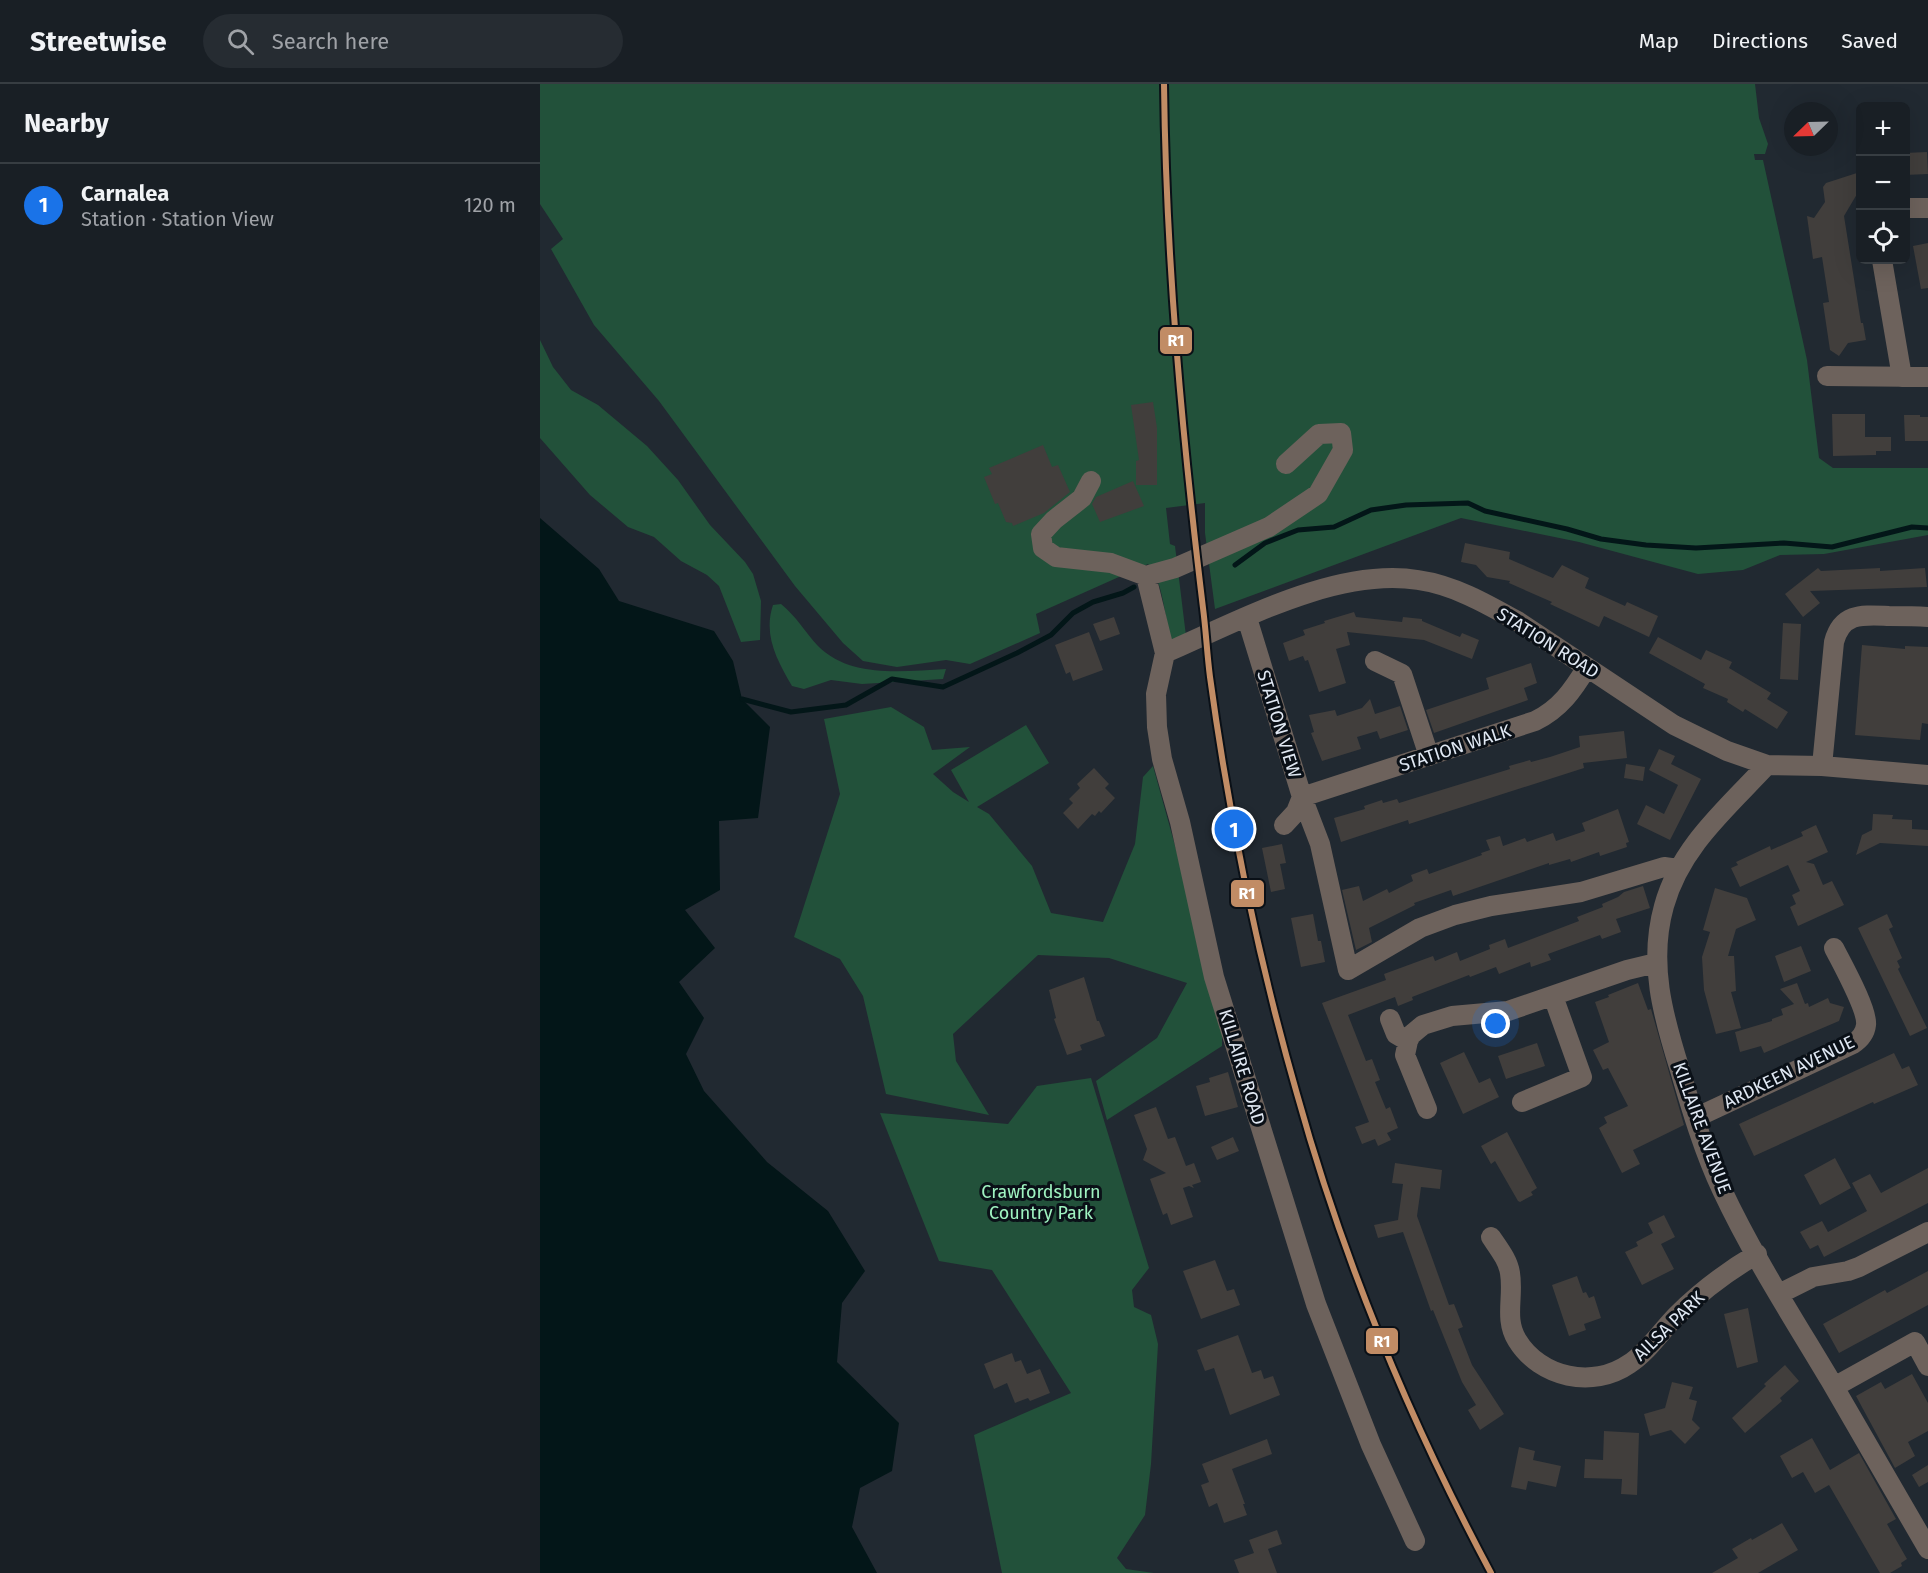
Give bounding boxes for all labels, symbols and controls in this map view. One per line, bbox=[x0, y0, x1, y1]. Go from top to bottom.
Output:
search box bbox=[203, 14, 623, 68]
text: Streetwise bbox=[30, 25, 167, 58]
icon: search bbox=[224, 25, 257, 58]
text: Search here bbox=[272, 28, 389, 55]
text: Map bbox=[1639, 28, 1679, 54]
text: Directions bbox=[1712, 28, 1808, 54]
text: Saved bbox=[1841, 28, 1898, 54]
north arrow bbox=[1784, 102, 1838, 156]
map controls bbox=[1856, 102, 1910, 264]
button: + bbox=[1856, 102, 1910, 156]
text: Nearby bbox=[24, 108, 109, 139]
button: − bbox=[1856, 156, 1910, 210]
text: Carnalea bbox=[81, 180, 169, 207]
text: 1 bbox=[39, 193, 48, 217]
text: 120 m bbox=[464, 193, 516, 217]
text: Station · Station View bbox=[81, 207, 274, 231]
button: locate bbox=[1856, 210, 1910, 264]
line badge: R1 bbox=[1159, 326, 1193, 355]
text: R1 bbox=[1167, 331, 1185, 350]
street label: STATION ROAD bbox=[1493, 603, 1603, 683]
street label: STATION VIEW bbox=[1252, 668, 1306, 781]
street label: STATION WALK bbox=[1396, 719, 1514, 776]
pin: 1 bbox=[1214, 806, 1254, 852]
line badge: R1 bbox=[1230, 879, 1265, 908]
text: R1 bbox=[1238, 884, 1256, 903]
street label: KILLAIRE ROAD bbox=[1214, 1007, 1270, 1127]
your location bbox=[1481, 1009, 1510, 1038]
street label: ARDKEEN AVENUE bbox=[1720, 1031, 1858, 1113]
street label: KILLAIRE AVENUE bbox=[1668, 1059, 1736, 1197]
park label: Crawfordsburn Country Park bbox=[981, 1181, 1101, 1224]
street label: AILSA PARK bbox=[1629, 1286, 1709, 1365]
line badge: R1 bbox=[1365, 1327, 1399, 1355]
text: R1 bbox=[1373, 1332, 1391, 1351]

